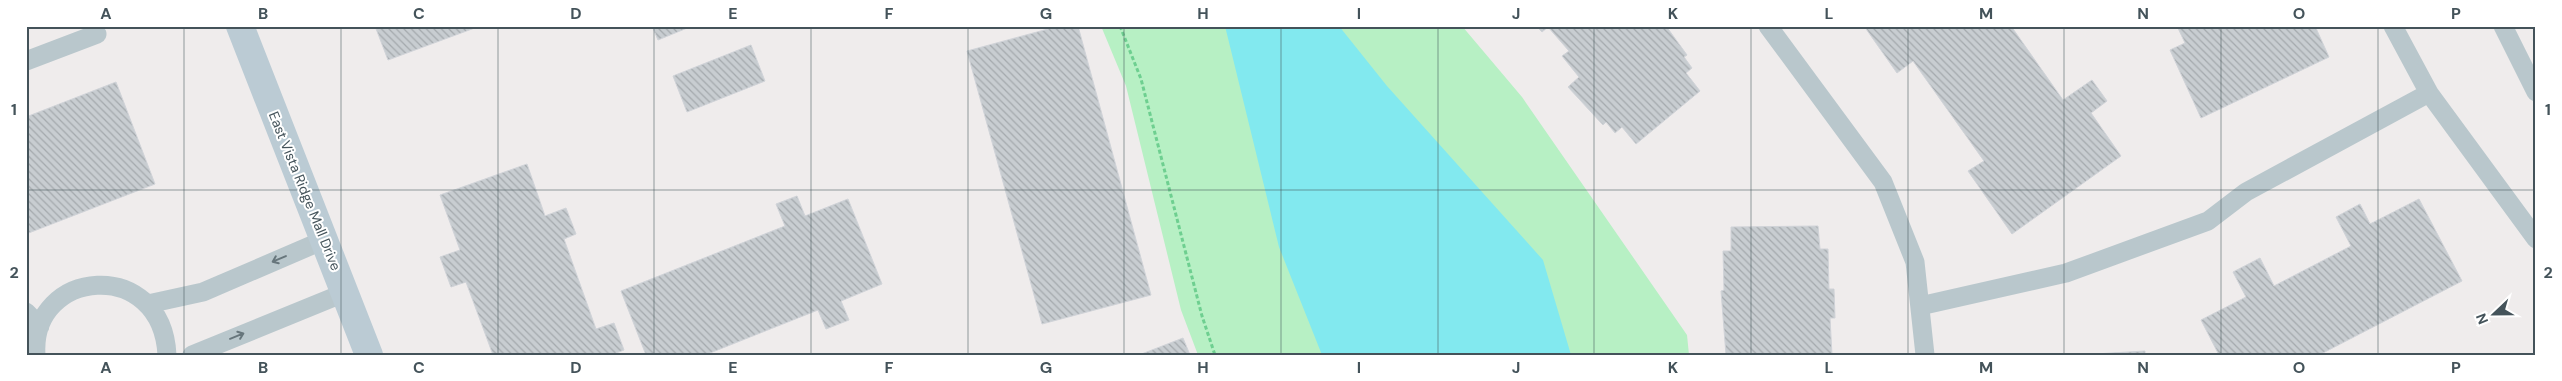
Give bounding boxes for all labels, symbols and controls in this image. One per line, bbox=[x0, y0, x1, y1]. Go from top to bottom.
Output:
text: A bbox=[100, 3, 112, 24]
text: B bbox=[258, 3, 268, 24]
text: C bbox=[413, 3, 425, 24]
text: D bbox=[570, 3, 582, 24]
text: E bbox=[728, 3, 738, 24]
text: F bbox=[885, 3, 894, 24]
text: G bbox=[1040, 3, 1052, 24]
text: H bbox=[1197, 3, 1209, 24]
text: I bbox=[1357, 3, 1361, 24]
text: J bbox=[1512, 3, 1520, 24]
text: K bbox=[1668, 3, 1679, 24]
text: L bbox=[1825, 3, 1834, 24]
text: M bbox=[1979, 3, 1993, 24]
text: N bbox=[2137, 3, 2149, 24]
text: O bbox=[2293, 3, 2305, 24]
text: P bbox=[2451, 3, 2461, 24]
text: 1 bbox=[11, 99, 17, 120]
text: 1 bbox=[2545, 99, 2551, 120]
street label: East Vista Ridge Mall Drive bbox=[265, 109, 345, 273]
one-way arrow bbox=[272, 255, 287, 265]
text: 2 bbox=[9, 262, 19, 283]
text: 2 bbox=[2543, 262, 2553, 283]
north arrow bbox=[2470, 288, 2520, 338]
text: N bbox=[2472, 311, 2492, 327]
one-way arrow bbox=[229, 331, 244, 340]
text: A bbox=[100, 357, 112, 378]
text: B bbox=[258, 357, 268, 378]
text: C bbox=[413, 357, 425, 378]
text: D bbox=[570, 357, 582, 378]
text: E bbox=[728, 357, 738, 378]
text: F bbox=[885, 357, 894, 378]
text: G bbox=[1040, 357, 1052, 378]
text: H bbox=[1197, 357, 1209, 378]
text: I bbox=[1357, 357, 1361, 378]
text: J bbox=[1512, 357, 1520, 378]
text: K bbox=[1668, 357, 1679, 378]
text: L bbox=[1825, 357, 1834, 378]
text: M bbox=[1979, 357, 1993, 378]
text: N bbox=[2137, 357, 2149, 378]
text: O bbox=[2293, 357, 2305, 378]
text: P bbox=[2451, 357, 2461, 378]

